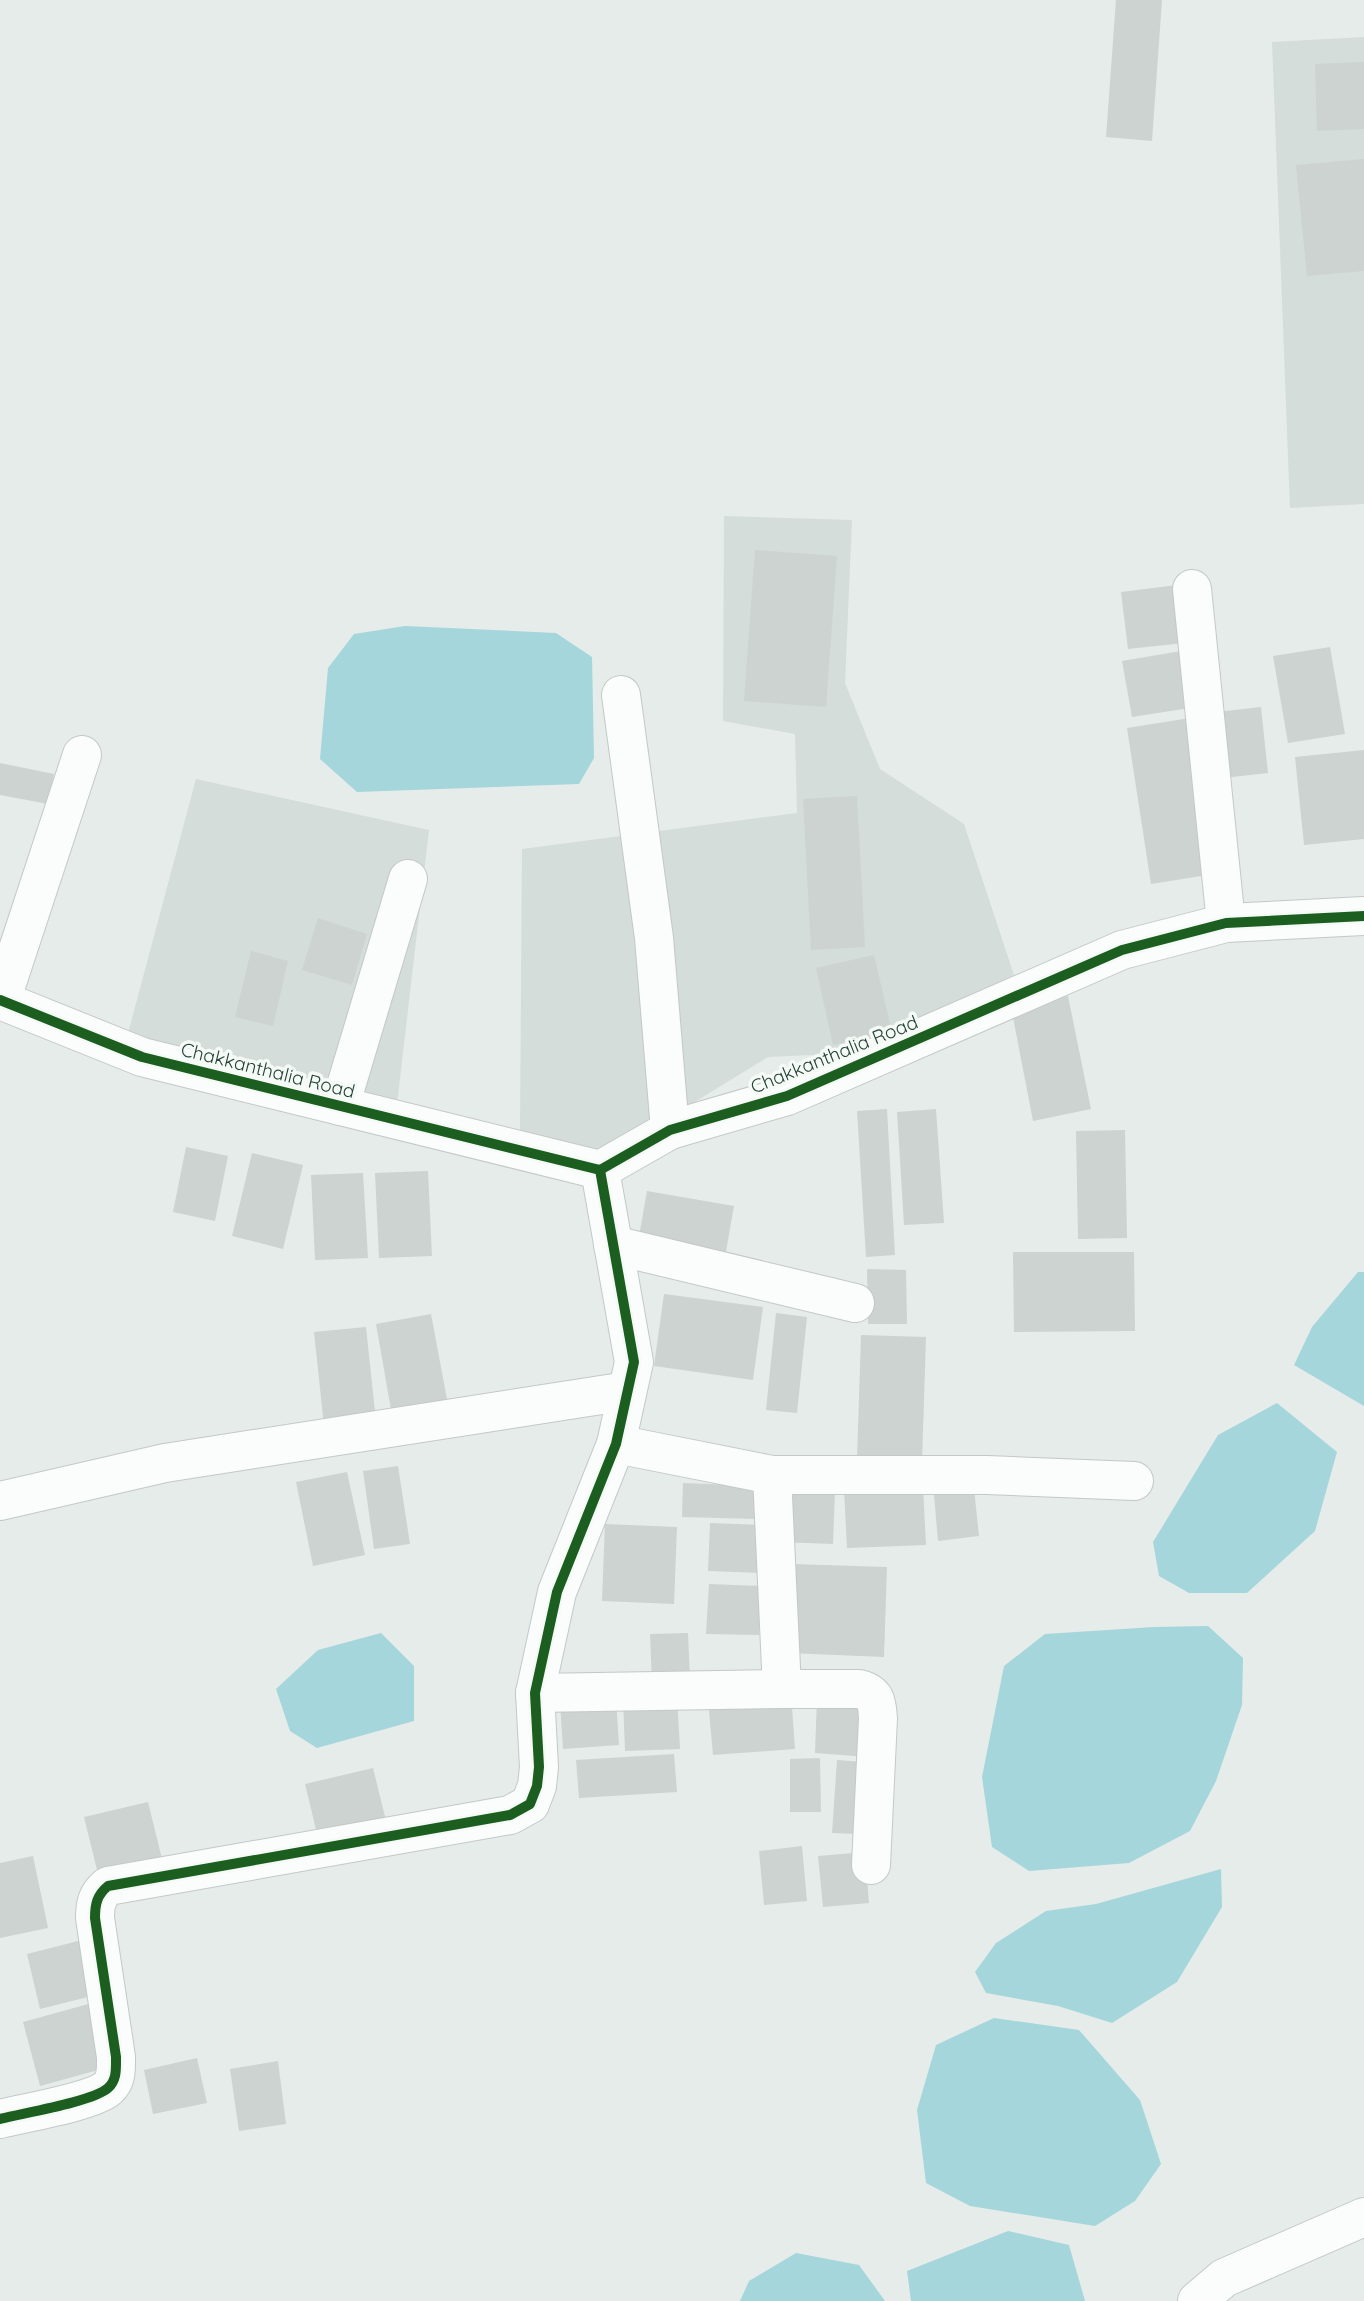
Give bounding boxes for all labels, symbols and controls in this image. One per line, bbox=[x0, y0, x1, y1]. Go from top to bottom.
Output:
street label: Chakkanthalia Road bbox=[747, 1009, 921, 1099]
street label: Chakkanthalia Road bbox=[179, 1037, 357, 1103]

